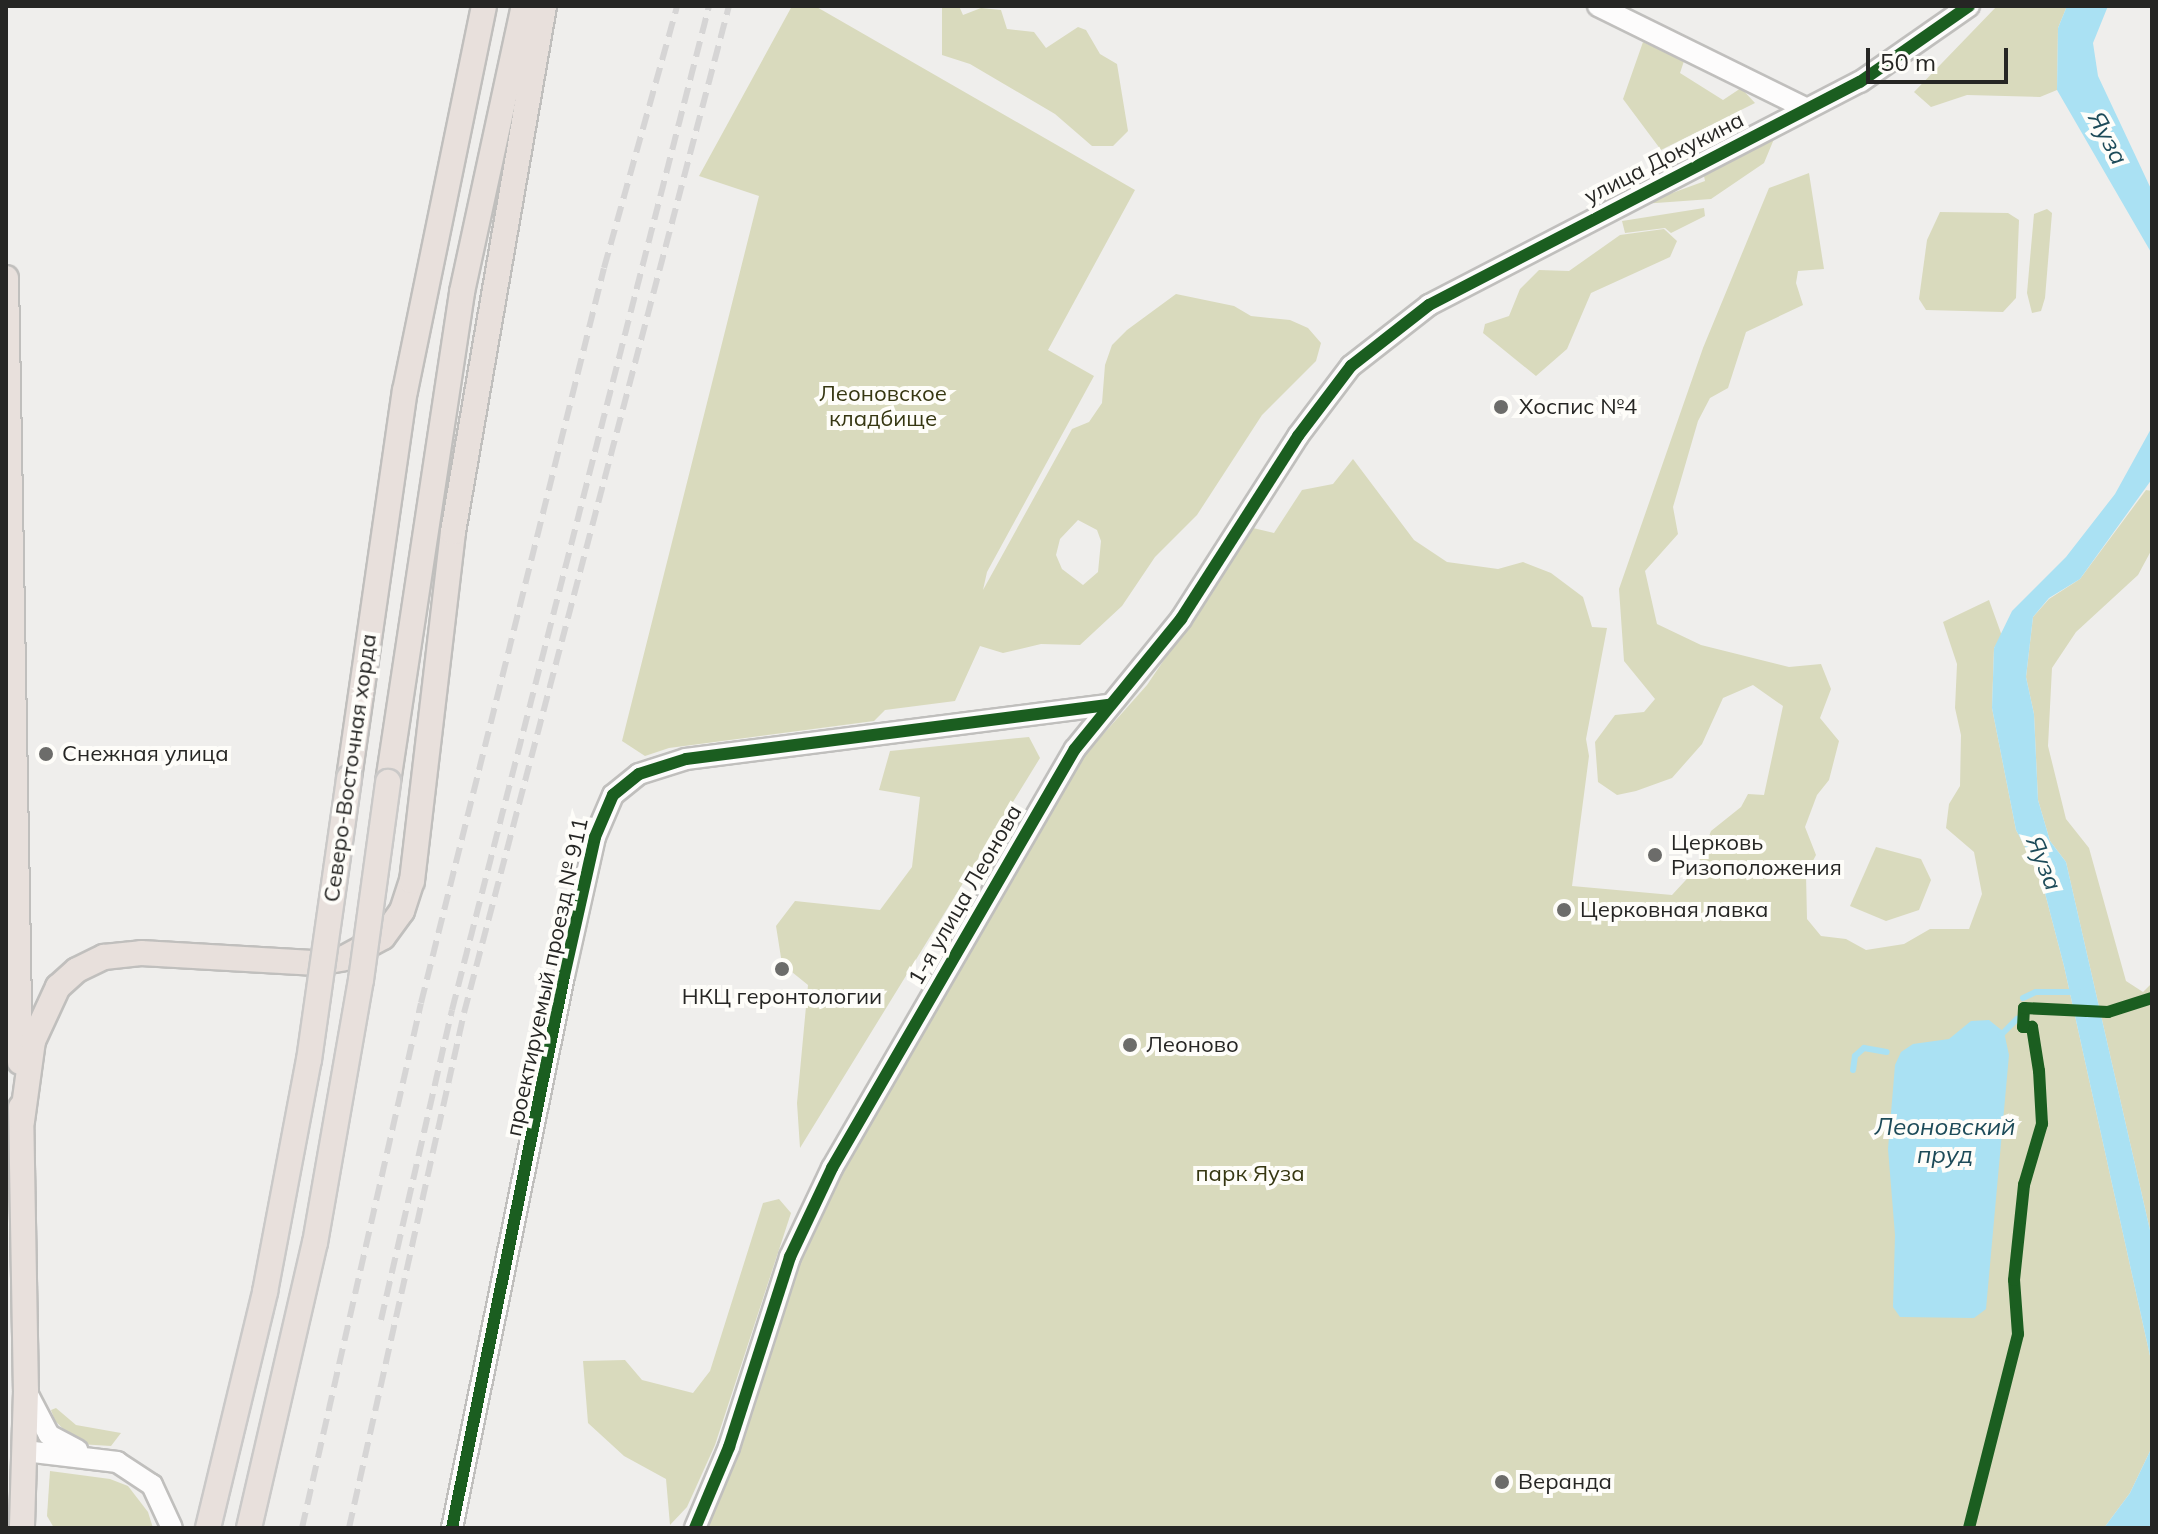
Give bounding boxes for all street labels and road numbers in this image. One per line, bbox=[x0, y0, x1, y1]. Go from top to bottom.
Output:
street label: улица Докукина bbox=[1580, 106, 1748, 210]
street label: Северо-Восточная хорда bbox=[318, 632, 382, 904]
street label: 1-я улица Леонова bbox=[903, 800, 1027, 990]
street label: проектируемый проезд № 911 bbox=[500, 815, 594, 1139]

